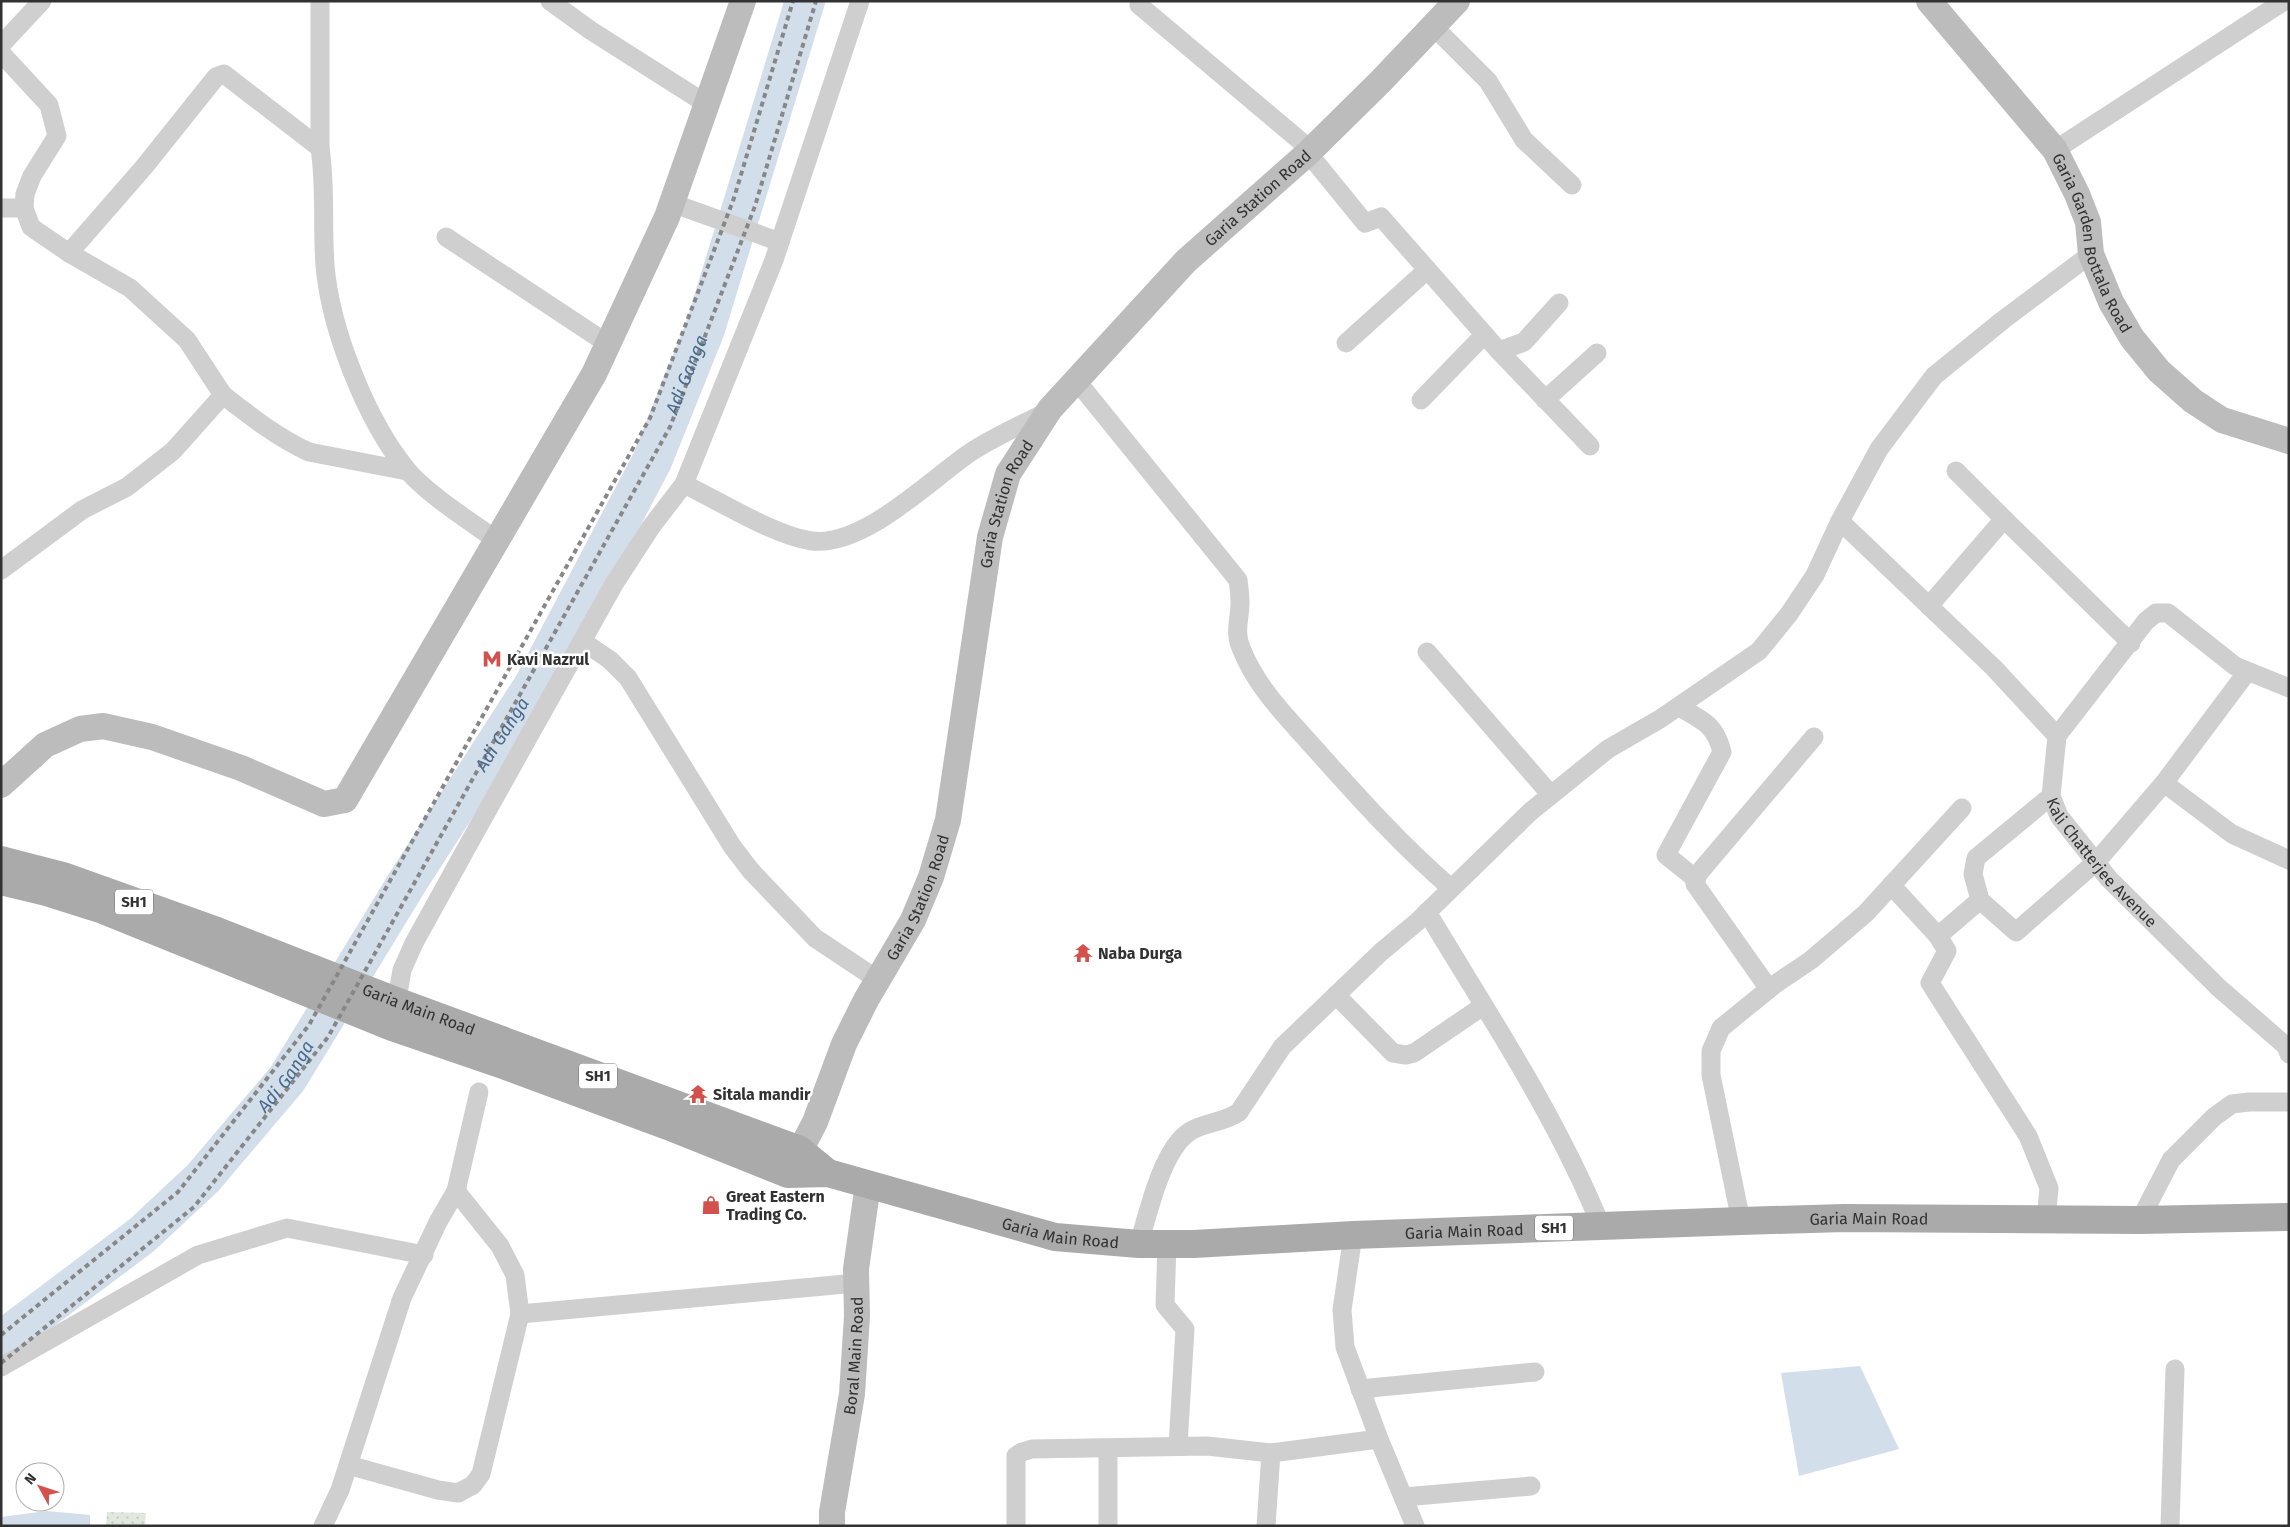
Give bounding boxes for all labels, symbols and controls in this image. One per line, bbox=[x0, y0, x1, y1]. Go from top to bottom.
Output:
street label: Garia Station Road bbox=[1201, 146, 1315, 250]
street label: Garia Garden Bottala Road bbox=[2048, 150, 2136, 336]
water label: Adi Ganga bbox=[661, 332, 712, 418]
street label: Garia Station Road bbox=[976, 436, 1038, 570]
metro station icon: Kavi Nazrul bbox=[481, 648, 503, 670]
place label: Kavi Nazrul bbox=[507, 650, 589, 669]
water label: Adi Ganga bbox=[470, 694, 534, 776]
street label: Kali Chatterjee Avenue bbox=[2043, 795, 2161, 931]
street label: Garia Station Road bbox=[882, 832, 953, 964]
road number: SH1 bbox=[115, 890, 153, 914]
temple icon: Naba Durga bbox=[1072, 942, 1094, 964]
place label: Naba Durga bbox=[1098, 944, 1183, 963]
street label: Garia Main Road bbox=[360, 980, 478, 1039]
water label: Adi Ganga bbox=[252, 1037, 319, 1118]
road number: SH1 bbox=[579, 1064, 617, 1088]
temple icon: Sitala mandir bbox=[687, 1083, 709, 1105]
place label: Sitala mandir bbox=[713, 1085, 811, 1104]
place label: Great Eastern Trading Co. bbox=[726, 1187, 825, 1224]
shop icon: Great Eastern Trading Co. bbox=[700, 1194, 722, 1216]
street label: Garia Main Road bbox=[1809, 1209, 1928, 1229]
street label: Garia Main Road bbox=[1000, 1214, 1120, 1252]
road number: SH1 bbox=[1535, 1216, 1573, 1240]
street label: Garia Main Road bbox=[1404, 1220, 1524, 1243]
street label: Boral Main Road bbox=[840, 1296, 867, 1416]
north arrow bbox=[15, 1462, 65, 1512]
text: N bbox=[21, 1470, 40, 1488]

